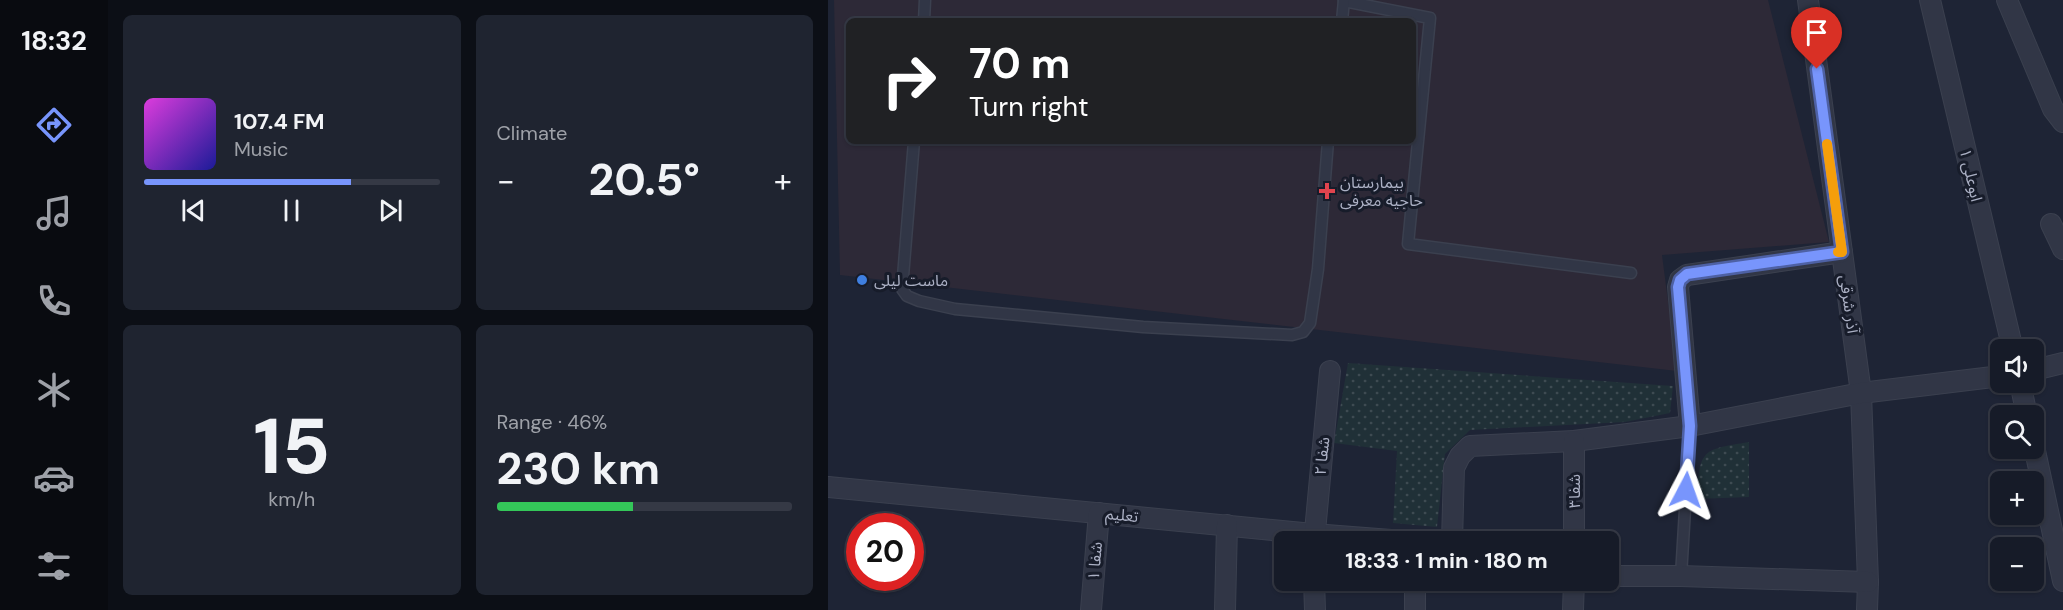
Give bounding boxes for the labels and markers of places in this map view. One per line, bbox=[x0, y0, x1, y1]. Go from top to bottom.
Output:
pin bbox=[1791, 7, 1842, 69]
place label: بیمارستان حاجیه معرفی bbox=[1340, 172, 1423, 211]
marker: بیمارستان حاجیه معرفی bbox=[1318, 182, 1336, 200]
place label: ماست لیلی bbox=[874, 270, 948, 291]
marker: ماست لیلی bbox=[855, 273, 869, 287]

